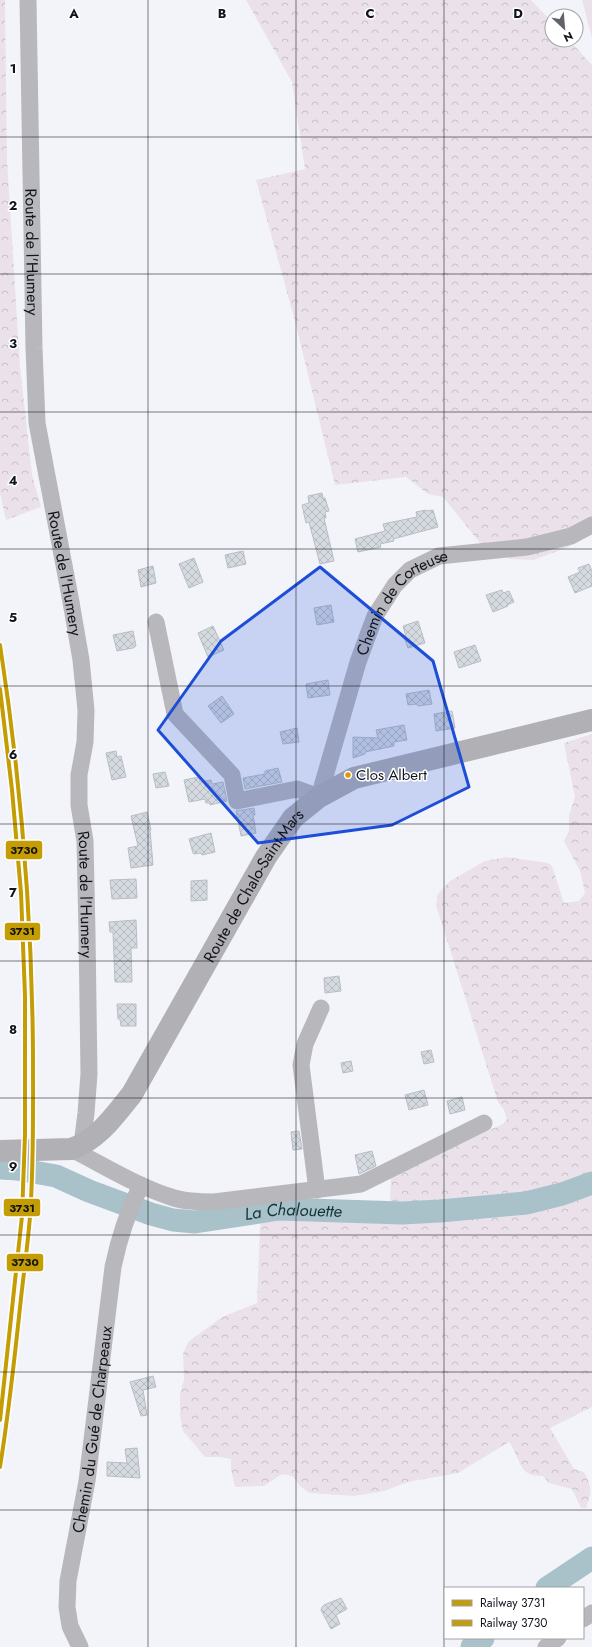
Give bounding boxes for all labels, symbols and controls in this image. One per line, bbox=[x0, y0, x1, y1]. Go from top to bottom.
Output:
text: A bbox=[68, 4, 79, 23]
text: B bbox=[218, 4, 227, 23]
text: C bbox=[365, 4, 375, 23]
text: D bbox=[513, 4, 523, 23]
north arrow bbox=[544, 8, 584, 48]
text: N bbox=[561, 28, 576, 46]
text: 1 bbox=[10, 59, 16, 78]
street label: Route de l'Humery bbox=[20, 188, 45, 317]
text: 2 bbox=[9, 196, 17, 215]
text: 3 bbox=[9, 334, 17, 353]
text: 4 bbox=[8, 471, 18, 490]
street label: Route de l'Humery bbox=[42, 509, 88, 639]
street label: Chemin de Corteuse bbox=[350, 544, 449, 659]
text: 5 bbox=[9, 608, 17, 627]
text: 6 bbox=[9, 745, 18, 764]
place label: Clos Albert bbox=[356, 764, 427, 786]
marker: Clos Albert bbox=[343, 770, 353, 780]
street label: Route de Chalo-Saint-Mars bbox=[197, 802, 308, 966]
street label: Route de l'Humery bbox=[72, 829, 99, 959]
line badge: 3730 bbox=[5, 840, 43, 860]
text: 3730 bbox=[10, 842, 38, 858]
text: 7 bbox=[9, 883, 17, 902]
line badge: 3731 bbox=[4, 922, 41, 941]
text: 3731 bbox=[9, 923, 35, 939]
text: 8 bbox=[9, 1020, 17, 1039]
text: 9 bbox=[9, 1157, 18, 1176]
water label: La Chalouette bbox=[243, 1197, 343, 1226]
line badge: 3731 bbox=[3, 1198, 41, 1217]
text: 3731 bbox=[9, 1200, 35, 1216]
line badge: 3730 bbox=[6, 1253, 44, 1272]
text: 3730 bbox=[11, 1254, 39, 1270]
street label: Chemin du Gué de Charpeaux bbox=[66, 1324, 117, 1535]
legend bbox=[444, 1587, 584, 1639]
text: Railway 3731 bbox=[480, 1594, 546, 1612]
text: Railway 3730 bbox=[480, 1614, 548, 1632]

